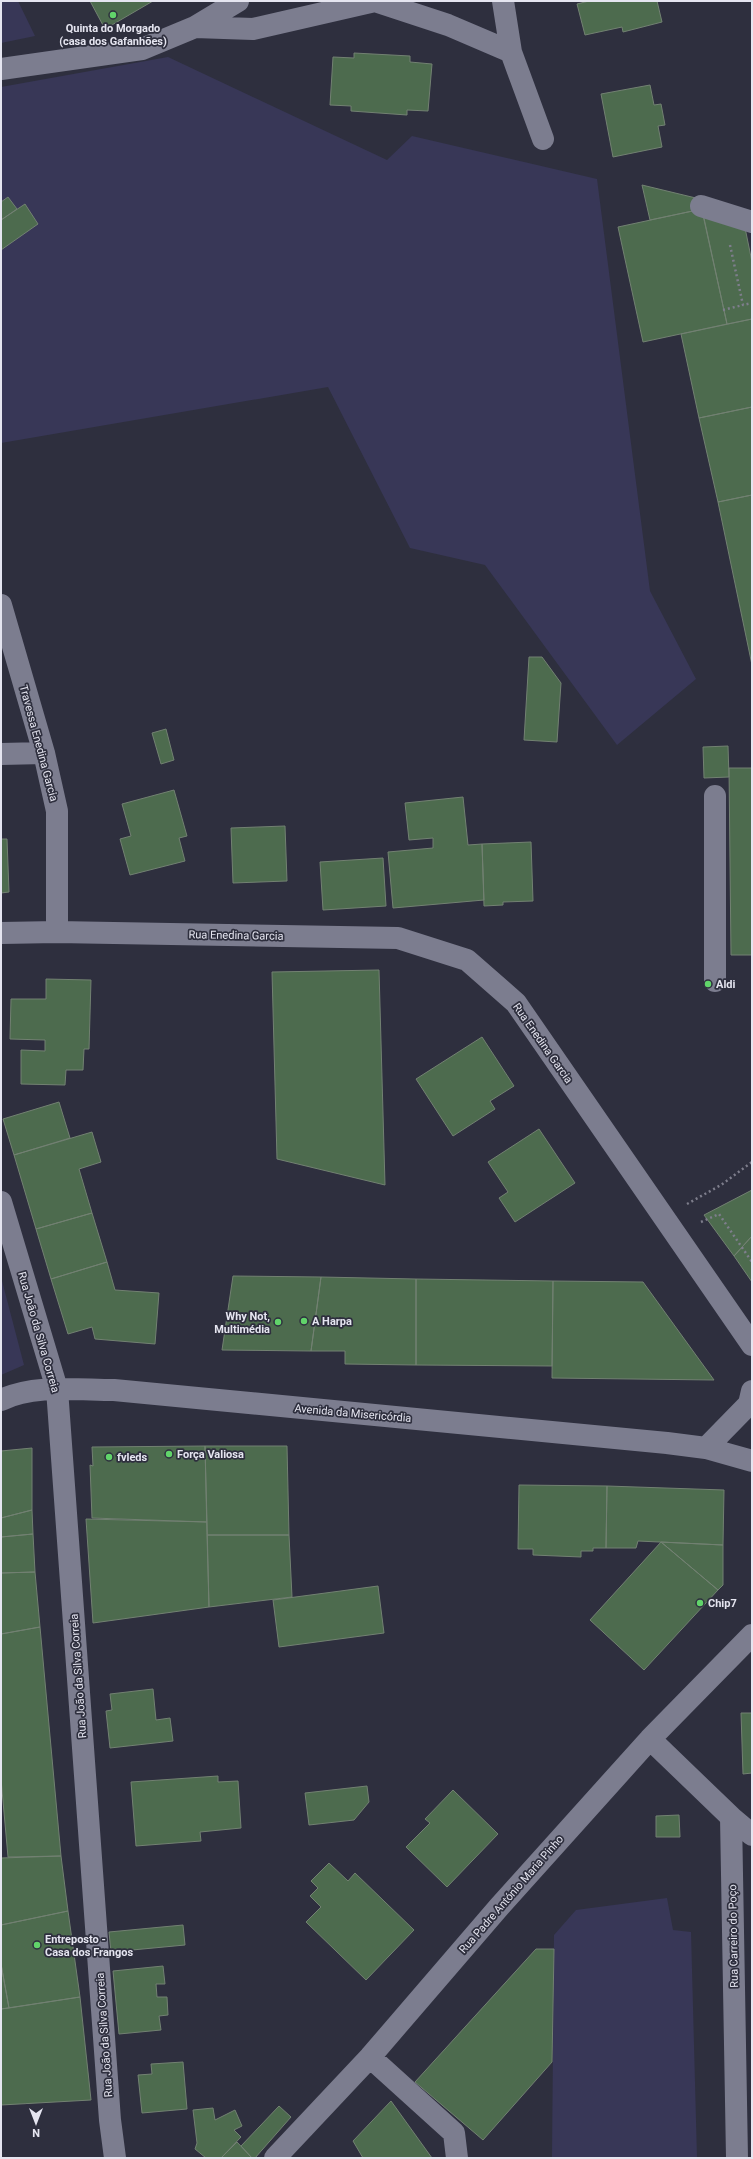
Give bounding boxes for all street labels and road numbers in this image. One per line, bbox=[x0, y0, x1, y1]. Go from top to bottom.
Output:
street label: Travessa Enedina Garcia bbox=[17, 683, 60, 803]
street label: Rua Enedina Garcia bbox=[188, 928, 284, 943]
street label: Rua Enedina Garcia bbox=[510, 1001, 575, 1086]
street label: Rua João da Silva Correia bbox=[15, 1270, 62, 1394]
street label: Avenida da Misericórdia bbox=[294, 1402, 412, 1425]
street label: Rua João da Silva Correia bbox=[68, 1613, 89, 1739]
street label: Rua Padre António Maria Pinho bbox=[457, 1833, 566, 1956]
street label: Rua Carreiro do Poço bbox=[726, 1884, 741, 1988]
street label: Rua João da Silva Correia bbox=[94, 1972, 115, 2098]

